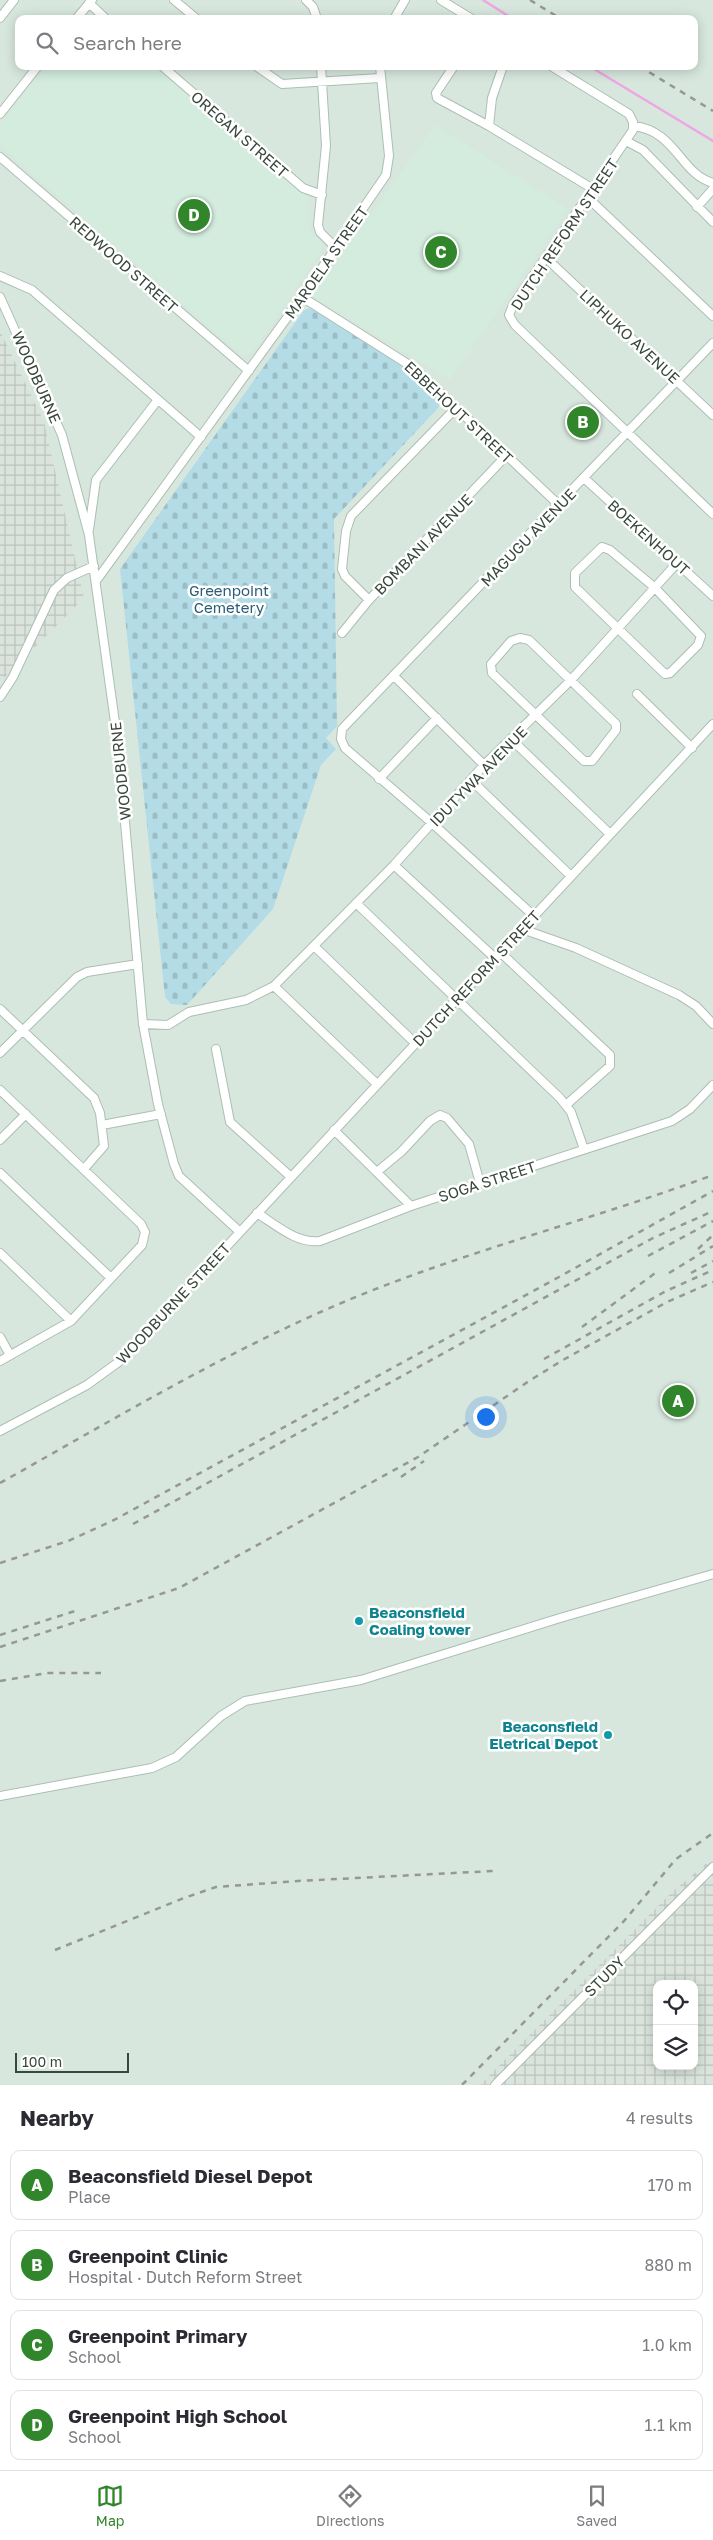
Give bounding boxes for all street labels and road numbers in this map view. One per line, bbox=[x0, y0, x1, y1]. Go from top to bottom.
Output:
street label: OREGAN STREET bbox=[188, 87, 292, 181]
street label: DUTCH REFORM STREET bbox=[507, 155, 621, 313]
street label: MAROELA STREET bbox=[281, 202, 371, 322]
street label: REDWOOD STREET bbox=[66, 212, 182, 316]
street label: LIPHUKO AVENUE bbox=[576, 285, 684, 387]
street label: WOODBURNE bbox=[9, 328, 65, 426]
street label: EBBEHOUT STREET bbox=[401, 357, 517, 467]
street label: MAGUGU AVENUE bbox=[477, 484, 579, 590]
street label: BOMBANI AVENUE bbox=[370, 490, 476, 598]
street label: BOEKENHOUT bbox=[604, 496, 694, 578]
street label: WOODBURNE bbox=[106, 721, 134, 821]
street label: IDUTYWA AVENUE bbox=[425, 722, 531, 830]
street label: DUTCH REFORM STREET bbox=[408, 907, 544, 1049]
street label: SOGA STREET bbox=[436, 1157, 538, 1205]
street label: WOODBURNE STREET bbox=[112, 1239, 234, 1367]
street label: STUDY bbox=[580, 1952, 628, 2000]

